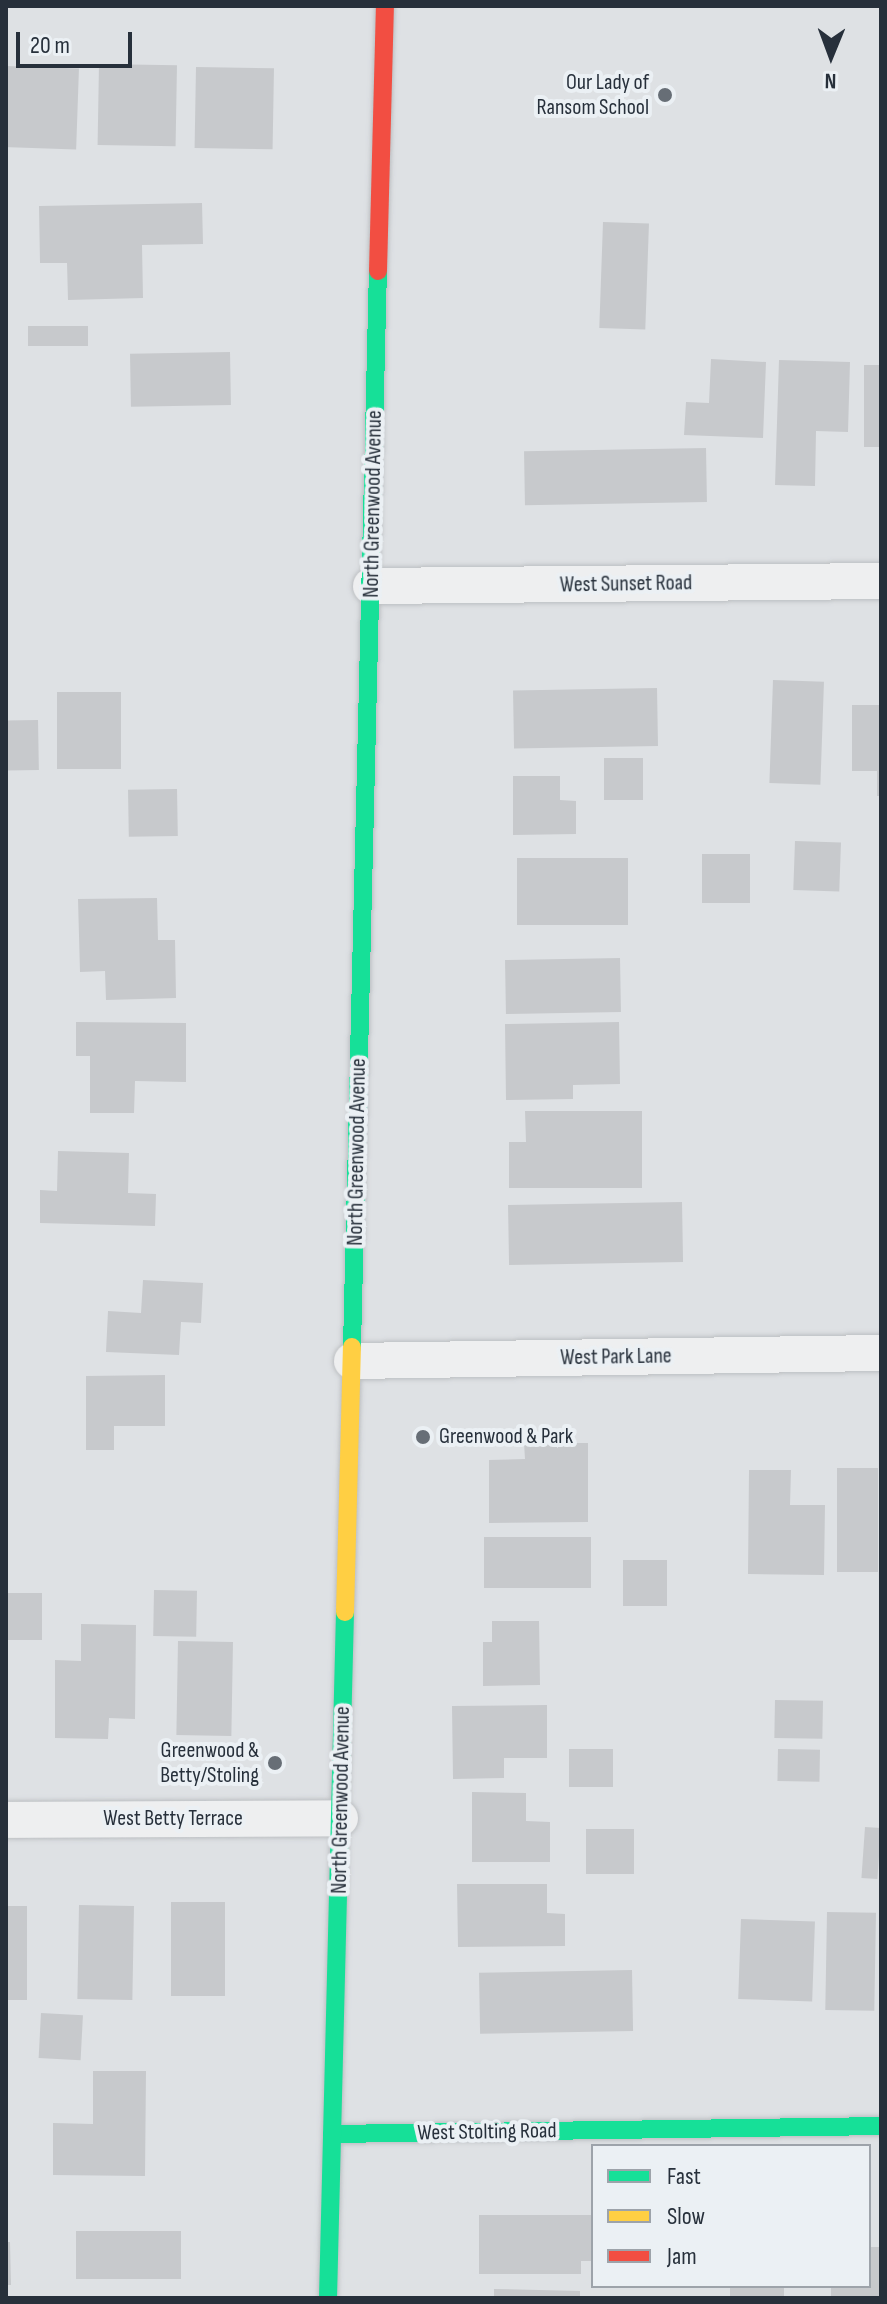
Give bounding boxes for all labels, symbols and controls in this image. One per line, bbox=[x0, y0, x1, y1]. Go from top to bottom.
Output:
scale bar bbox=[20, 16, 136, 66]
north arrow bbox=[791, 16, 871, 96]
text: 20 m bbox=[30, 31, 70, 60]
text: N bbox=[824, 67, 837, 94]
place label: Our Lady of Ransom School bbox=[537, 69, 649, 120]
marker: Our Lady of Ransom School bbox=[656, 86, 674, 104]
street label: North Greenwood Avenue bbox=[358, 410, 388, 598]
street label: West Sunset Road bbox=[560, 570, 692, 598]
street label: North Greenwood Avenue bbox=[342, 1058, 372, 1246]
street label: West Park Lane bbox=[560, 1343, 672, 1371]
place label: Greenwood & Park bbox=[439, 1424, 573, 1450]
marker: Greenwood & Park bbox=[414, 1428, 432, 1446]
street label: North Greenwood Avenue bbox=[326, 1706, 356, 1894]
place label: Greenwood & Betty/Stoling bbox=[160, 1737, 259, 1788]
marker: Greenwood & Betty/Stoling bbox=[266, 1754, 284, 1772]
street label: West Betty Terrace bbox=[103, 1806, 243, 1832]
street label: West Stolting Road bbox=[417, 2118, 557, 2146]
legend bbox=[591, 2144, 871, 2288]
text: Fast bbox=[667, 2162, 701, 2191]
text: Slow bbox=[667, 2202, 705, 2231]
text: Jam bbox=[667, 2242, 697, 2271]

